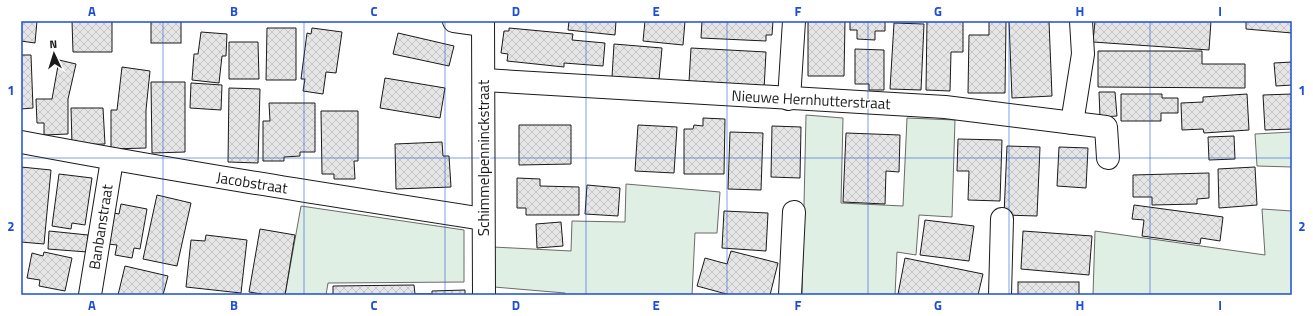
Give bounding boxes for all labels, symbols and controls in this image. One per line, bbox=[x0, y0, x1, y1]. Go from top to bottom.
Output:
text: A bbox=[88, 1, 96, 21]
text: B bbox=[230, 1, 238, 21]
text: C bbox=[370, 1, 378, 21]
text: D bbox=[512, 1, 520, 21]
text: E bbox=[652, 1, 660, 21]
text: F bbox=[795, 1, 802, 21]
text: G bbox=[934, 1, 942, 21]
text: H bbox=[1076, 1, 1084, 21]
text: I bbox=[1218, 1, 1222, 21]
north arrow bbox=[34, 34, 74, 74]
text: N bbox=[49, 36, 58, 52]
street label: Schimmelpenninckstraat bbox=[472, 79, 495, 236]
text: 1 bbox=[7, 80, 15, 100]
text: 1 bbox=[1298, 80, 1306, 100]
street label: Nieuwe Hernhutterstraat bbox=[731, 84, 892, 115]
street label: Jacobstraat bbox=[215, 166, 290, 200]
street label: Banbanstraat bbox=[82, 182, 119, 271]
text: 2 bbox=[7, 216, 15, 236]
text: 2 bbox=[1298, 216, 1306, 236]
text: A bbox=[88, 295, 96, 315]
text: B bbox=[230, 295, 238, 315]
text: C bbox=[370, 295, 378, 315]
text: D bbox=[512, 295, 520, 315]
text: E bbox=[652, 295, 660, 315]
text: F bbox=[795, 295, 802, 315]
text: G bbox=[934, 295, 942, 315]
text: H bbox=[1076, 295, 1084, 315]
text: I bbox=[1218, 295, 1222, 315]

